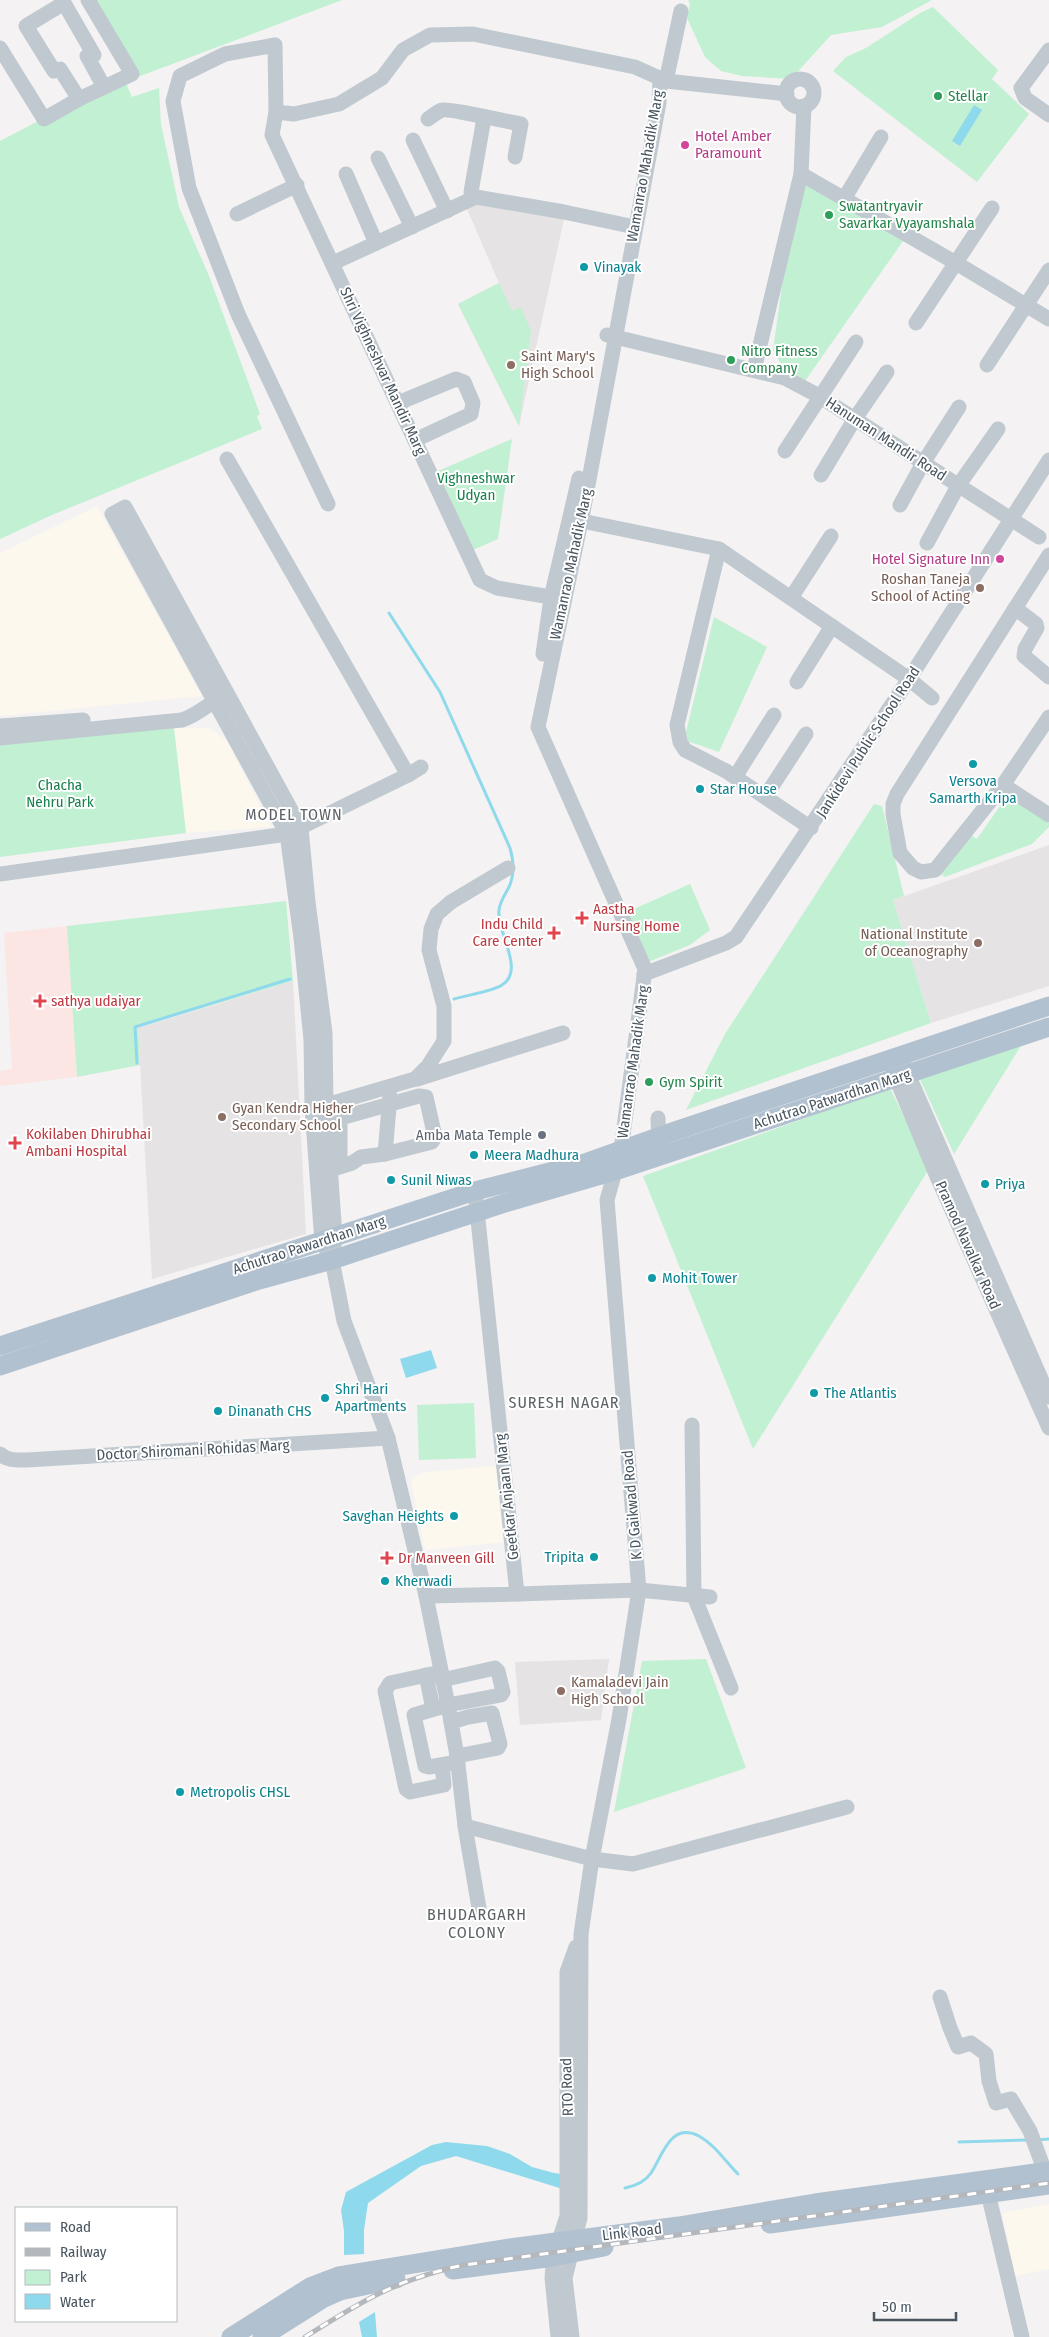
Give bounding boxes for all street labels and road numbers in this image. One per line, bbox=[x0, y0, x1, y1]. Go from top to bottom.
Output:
street label: Wamanrao Mahadik Marg bbox=[623, 89, 667, 243]
street label: Shri Vighneshvar Mandir Marg bbox=[336, 284, 430, 458]
street label: Hanuman Mandir Road bbox=[822, 393, 950, 485]
street label: Wamanrao Mahadik Marg bbox=[546, 487, 596, 641]
street label: Jankidevi Public School Road bbox=[812, 663, 924, 821]
street label: Wamanrao Mahadik Marg bbox=[613, 984, 653, 1140]
street label: Achutrao Patwardhan Marg bbox=[751, 1065, 913, 1133]
street label: Pramod Navalkar Road bbox=[932, 1178, 1004, 1312]
street label: Achutrao Pawardhan Marg bbox=[230, 1212, 388, 1278]
street label: Geetkar Anjaan Marg bbox=[491, 1433, 523, 1561]
street label: Doctor Shiromani Rohidas Marg bbox=[96, 1436, 290, 1464]
street label: K D Gaikwad Road bbox=[618, 1449, 646, 1561]
street label: RTO Road bbox=[557, 2058, 577, 2116]
street label: Link Road bbox=[601, 2219, 663, 2245]

